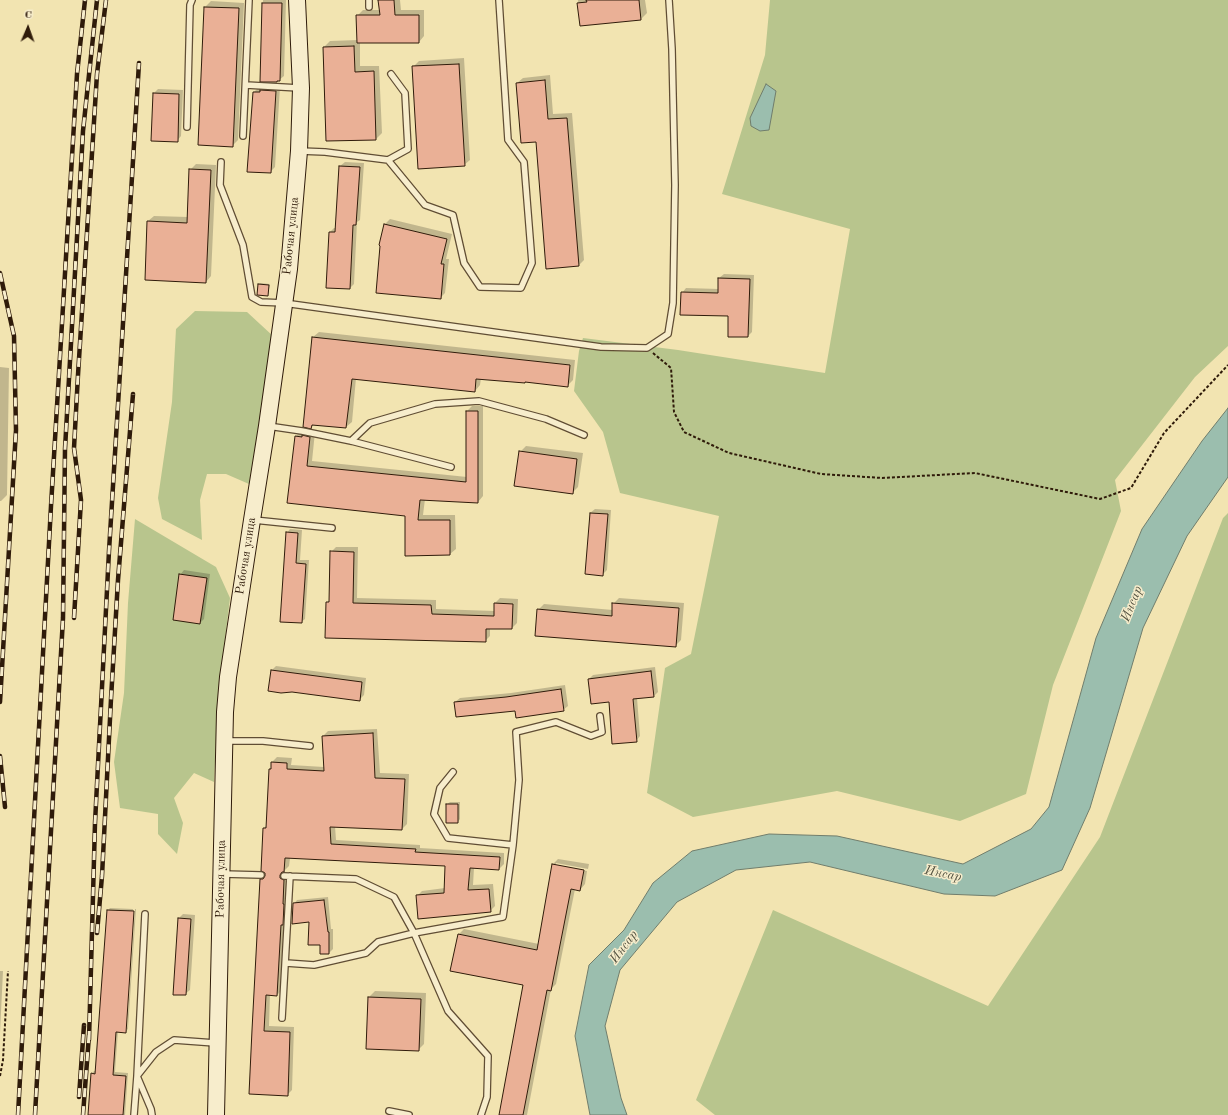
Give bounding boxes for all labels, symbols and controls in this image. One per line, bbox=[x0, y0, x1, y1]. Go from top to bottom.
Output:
north arrow bbox=[8, 8, 48, 48]
text: С bbox=[25, 10, 32, 21]
street label: Рабочая улица bbox=[280, 196, 302, 276]
street label: Рабочая улица bbox=[233, 516, 259, 596]
water label: Инсар bbox=[1118, 584, 1146, 624]
street label: Рабочая улица bbox=[213, 840, 229, 918]
water label: Инсар bbox=[923, 863, 963, 885]
water label: Инсар bbox=[607, 927, 641, 967]

